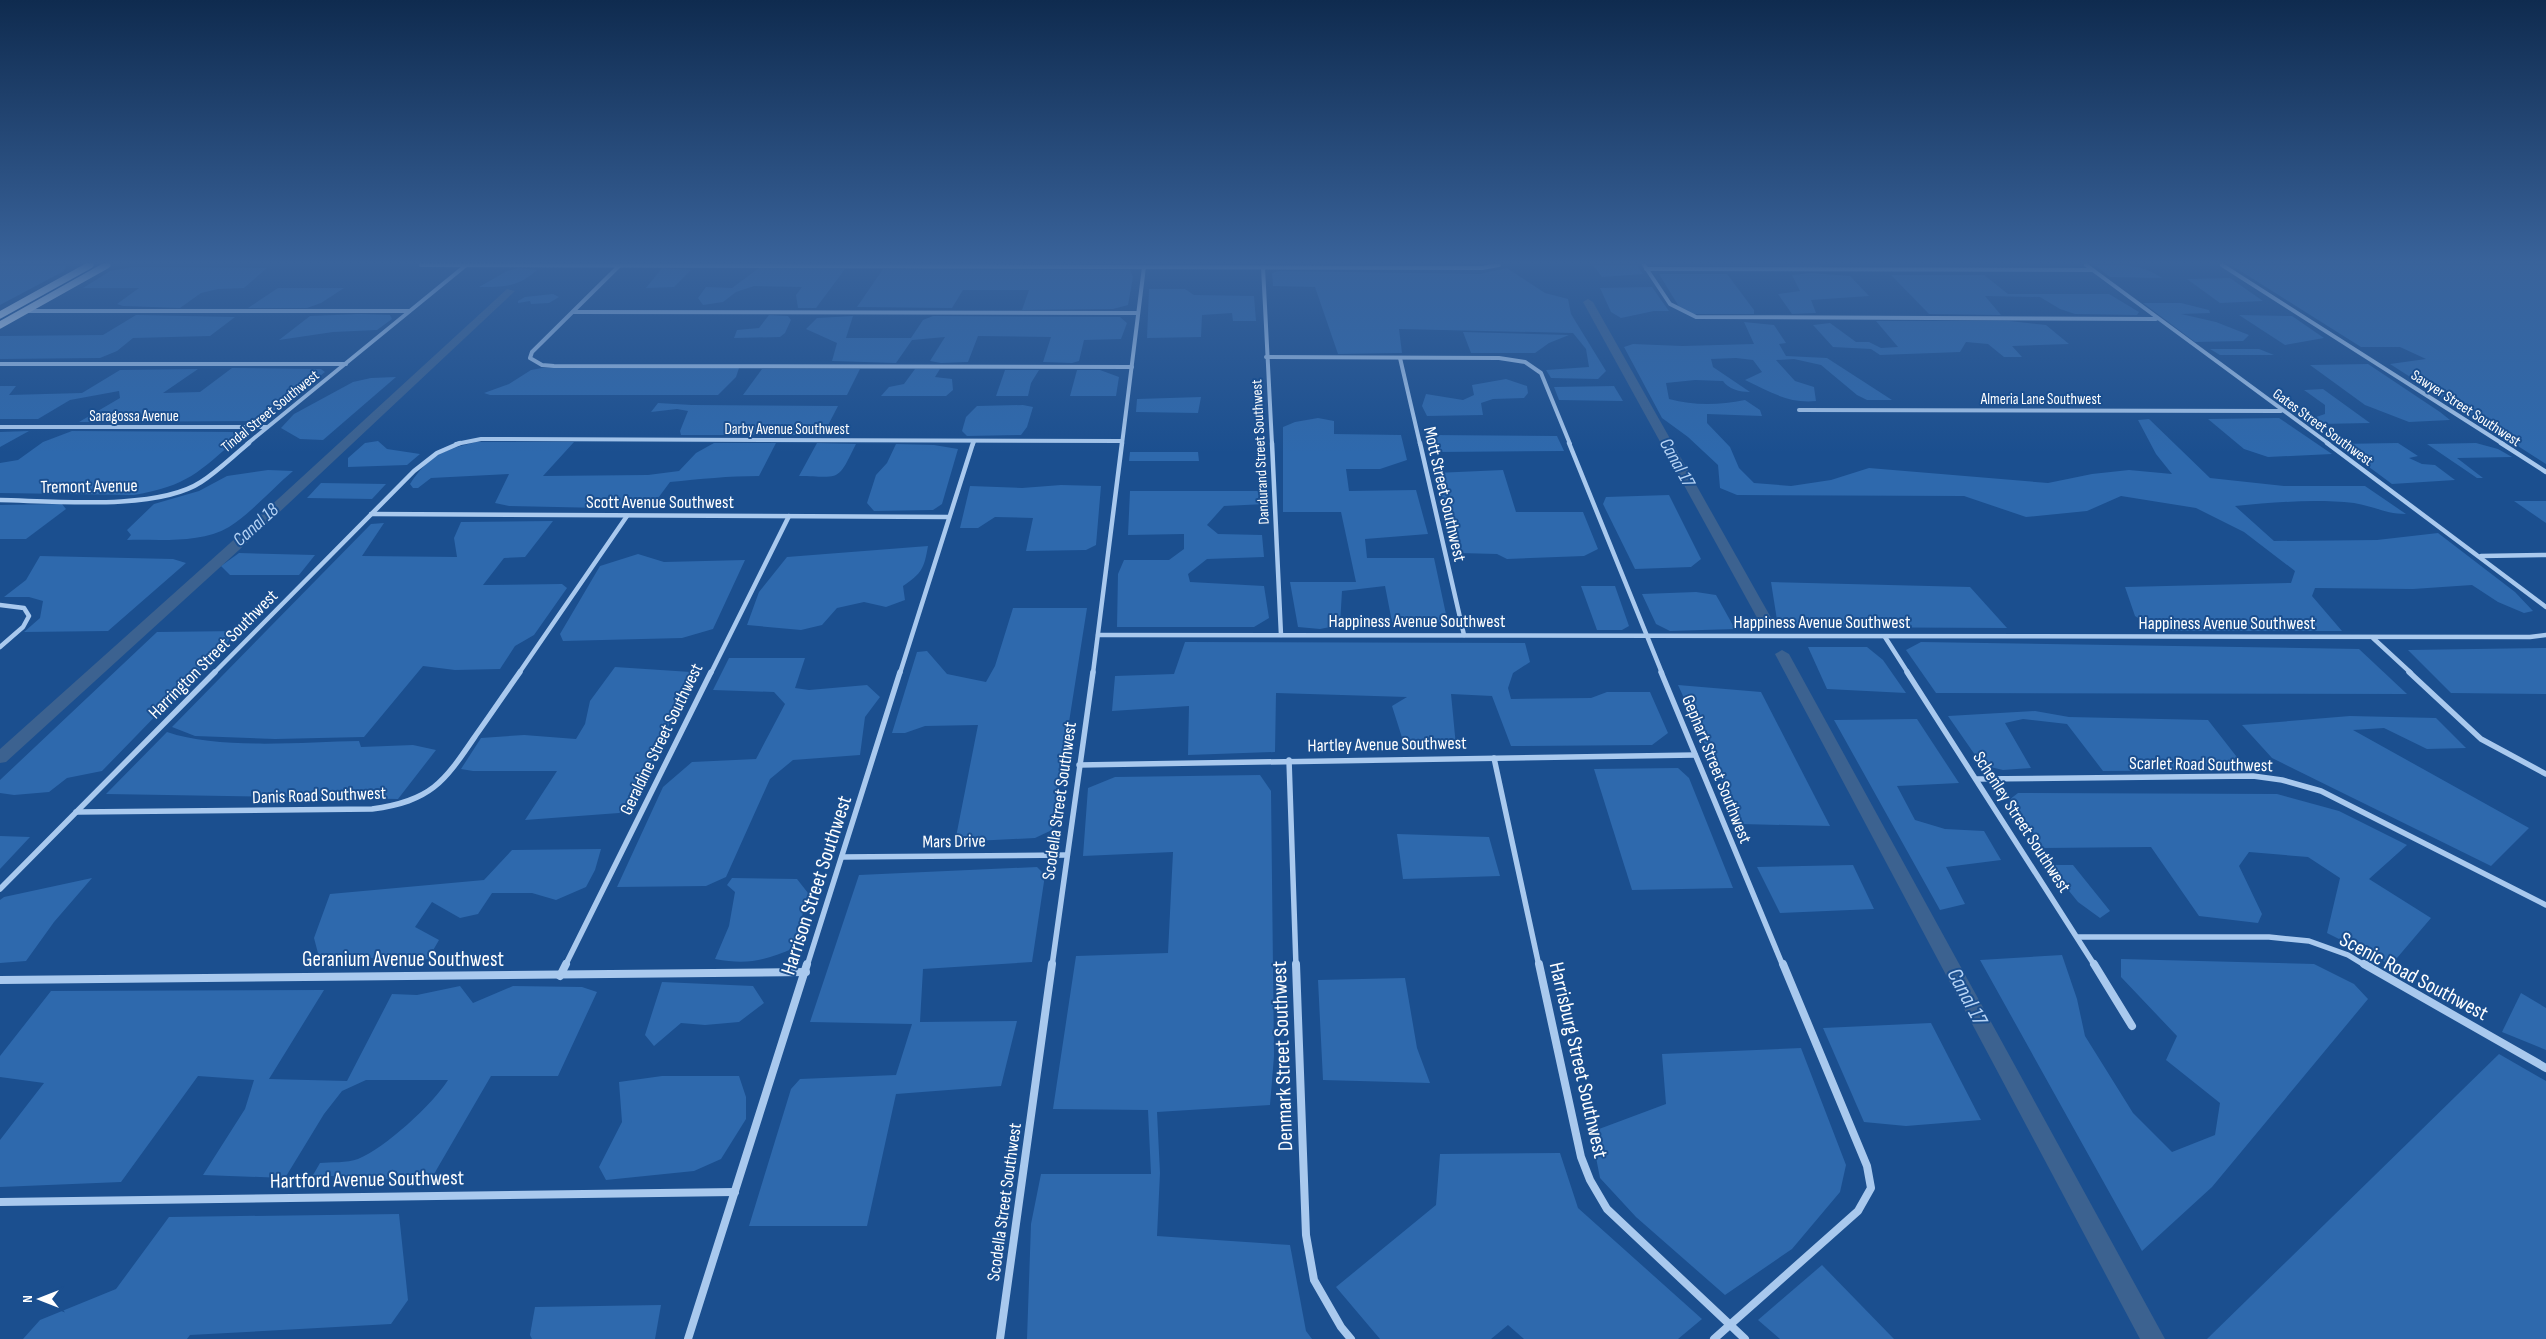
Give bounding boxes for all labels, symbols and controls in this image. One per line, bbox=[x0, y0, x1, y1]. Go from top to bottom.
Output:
street label: Tindal Street Southwest bbox=[217, 366, 324, 457]
street label: Sawyer Street Southwest bbox=[2407, 366, 2525, 451]
street label: Dandurand Street Southwest bbox=[1247, 379, 1274, 525]
street label: Gates Street Southwest bbox=[2269, 385, 2377, 471]
street label: Almeria Lane Southwest bbox=[1980, 390, 2102, 409]
street label: Saragossa Avenue bbox=[89, 407, 179, 426]
street label: Darby Avenue Southwest bbox=[725, 420, 850, 439]
street label: Mott Street Southwest bbox=[1419, 425, 1470, 564]
water label: Canal 17 bbox=[1654, 434, 1700, 493]
street label: Tremont Avenue bbox=[40, 475, 138, 498]
street label: Scott Avenue Southwest bbox=[586, 492, 735, 513]
water label: Canal 18 bbox=[228, 498, 284, 552]
street label: Harrington Street Southwest bbox=[144, 585, 283, 723]
street label: Happiness Avenue Southwest bbox=[1329, 611, 1506, 632]
street label: Happiness Avenue Southwest bbox=[1734, 612, 1911, 633]
street label: Happiness Avenue Southwest bbox=[2139, 613, 2316, 634]
street label: Geraldine Street Southwest bbox=[616, 660, 707, 818]
street label: Gephart Street Southwest bbox=[1677, 692, 1756, 847]
street label: Scodella Street Southwest bbox=[1038, 720, 1081, 881]
street label: Hartley Avenue Southwest bbox=[1307, 733, 1467, 756]
street label: Schenley Street Southwest bbox=[1968, 748, 2075, 897]
street label: Scarlet Road Southwest bbox=[2129, 753, 2273, 776]
street label: Danis Road Southwest bbox=[252, 783, 387, 808]
street label: Harrison Street Southwest bbox=[776, 792, 857, 978]
street label: Mars Drive bbox=[922, 830, 986, 853]
street label: Scenic Road Southwest bbox=[2335, 927, 2492, 1026]
street label: Geranium Avenue Southwest bbox=[302, 947, 504, 972]
street label: Denmark Street Southwest bbox=[1267, 960, 1298, 1152]
street label: Harrisburg Street Southwest bbox=[1544, 960, 1613, 1161]
water label: Canal 17 bbox=[1940, 964, 1994, 1032]
street label: Scodella Street Southwest bbox=[983, 1121, 1026, 1282]
street label: Hartford Avenue Southwest bbox=[270, 1165, 464, 1194]
north arrow bbox=[15, 1274, 65, 1324]
text: N bbox=[19, 1295, 36, 1303]

